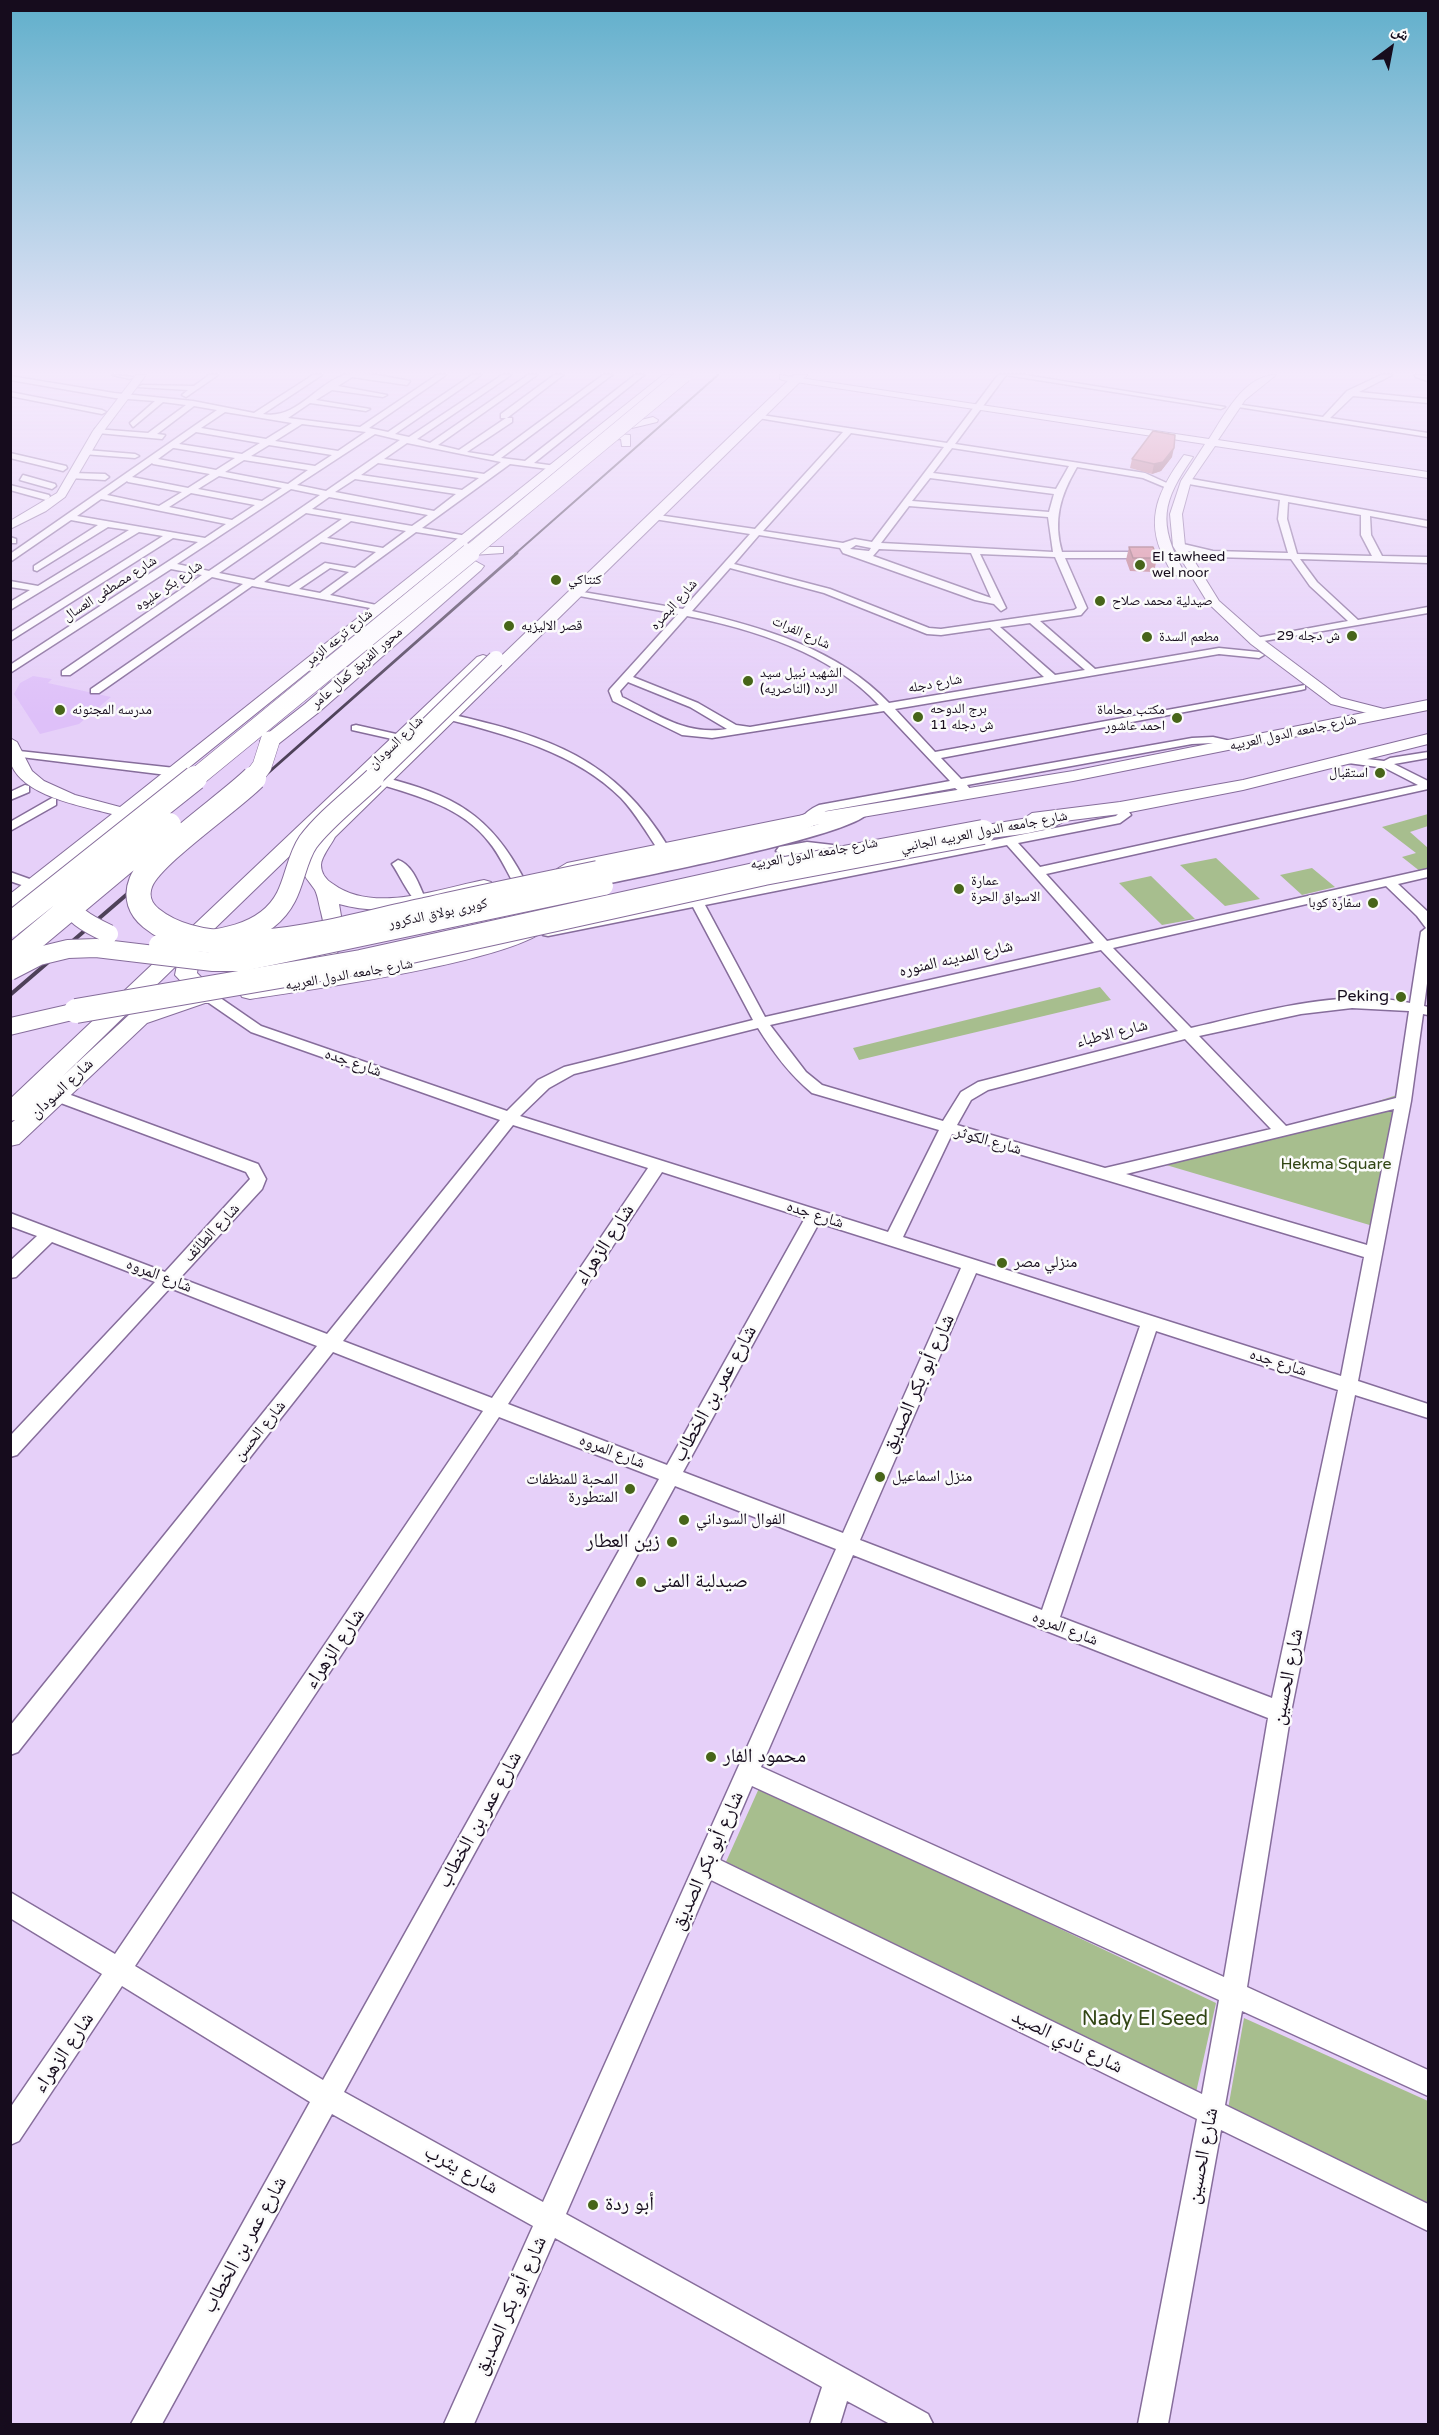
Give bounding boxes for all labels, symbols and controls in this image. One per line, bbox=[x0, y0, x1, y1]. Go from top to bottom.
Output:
north arrow bbox=[1361, 18, 1421, 78]
text: ش bbox=[1388, 20, 1413, 46]
place label: El tawheed wel noor bbox=[1152, 549, 1225, 582]
street label: شارع مصطفى العسال bbox=[60, 552, 160, 626]
street label: شارع بكر عليوه bbox=[132, 557, 206, 615]
marker: El tawheed wel noor bbox=[1133, 558, 1147, 572]
place label: كنتاكي bbox=[568, 572, 602, 588]
marker: كنتاكي bbox=[549, 573, 563, 587]
street label: شارع البصره bbox=[647, 576, 701, 634]
place label: صيدلية محمد صلاح bbox=[1112, 593, 1213, 609]
marker: صيدلية محمد صلاح bbox=[1093, 594, 1107, 608]
street label: شارع ترعه الزمر bbox=[302, 606, 376, 670]
street label: شارع الفرات bbox=[769, 613, 833, 653]
place label: قصر الاليزيه bbox=[521, 618, 582, 634]
marker: قصر الاليزيه bbox=[502, 619, 516, 633]
street label: محور الفريق كمال عامر bbox=[308, 624, 406, 712]
place label: 29 ش دجله bbox=[1276, 628, 1340, 644]
place label: مطعم السدة bbox=[1159, 629, 1219, 645]
marker: 29 ش دجله bbox=[1345, 629, 1359, 643]
marker: مطعم السدة bbox=[1140, 630, 1154, 644]
place label: الشهيد نبيل سيد الرده (الناصريه) bbox=[760, 665, 842, 698]
street label: شارع دجله bbox=[907, 671, 963, 697]
marker: الشهيد نبيل سيد الرده (الناصريه) bbox=[741, 674, 755, 688]
place label: برج الدوحه 11 ش دجله bbox=[930, 701, 994, 734]
place label: مدرسه المجنونه bbox=[72, 702, 152, 718]
place label: مكتب محاماة احمد عاشور bbox=[1097, 702, 1165, 734]
marker: مدرسه المجنونه bbox=[53, 703, 67, 717]
marker: برج الدوحه 11 ش دجله bbox=[911, 710, 925, 724]
marker: مكتب محاماة احمد عاشور bbox=[1170, 711, 1184, 725]
street label: شارع جامعه الدول العربيه bbox=[1228, 711, 1358, 755]
street label: شارع السودان bbox=[365, 713, 427, 773]
place label: استقبال bbox=[1329, 765, 1368, 781]
marker: استقبال bbox=[1373, 766, 1387, 780]
street label: شارع جامعه الدول العربيه الجانبي bbox=[899, 808, 1069, 856]
street label: شارع جامعه الدول العربيه bbox=[749, 835, 879, 873]
place label: عمارة الاسواق الحرة bbox=[971, 873, 1040, 906]
marker: عمارة الاسواق الحرة bbox=[952, 882, 966, 896]
street label: كوبرى بولاق الدكرور bbox=[387, 895, 489, 933]
place label: سفارة كوبا bbox=[1308, 895, 1361, 911]
marker: سفارة كوبا bbox=[1366, 896, 1380, 910]
street label: شارع المدينه المنوره bbox=[897, 937, 1015, 981]
street label: شارع جامعه الدول العربيه bbox=[284, 956, 414, 994]
place label: Peking bbox=[1337, 987, 1389, 1007]
marker: Peking bbox=[1394, 990, 1408, 1004]
street label: شارع الاطباء bbox=[1074, 1016, 1150, 1052]
street label: شارع جده bbox=[322, 1044, 384, 1082]
street label: شارع السودان bbox=[26, 1055, 98, 1123]
street label: شارع الكوثر bbox=[952, 1122, 1024, 1160]
park label: Hekma Square bbox=[1280, 1155, 1392, 1175]
street label: شارع جده bbox=[784, 1197, 846, 1233]
street label: شارع الطائف bbox=[180, 1200, 244, 1266]
street label: شارع الزهراء bbox=[570, 1200, 640, 1290]
place label: منزلي مصر bbox=[1014, 1253, 1077, 1273]
street label: شارع المروه bbox=[123, 1255, 195, 1297]
marker: منزلي مصر bbox=[995, 1256, 1009, 1270]
street label: شارع أبو بكر الصديق bbox=[878, 1311, 960, 1457]
street label: شارع عمر بن الخطاب bbox=[667, 1321, 763, 1467]
street label: شارع جده bbox=[1247, 1345, 1309, 1381]
street label: شارع الحسن bbox=[230, 1397, 290, 1465]
street label: شارع المروه bbox=[576, 1431, 648, 1473]
place label: منزل اسماعيل bbox=[892, 1467, 972, 1487]
place label: المحبة للمنظفات المتطورة bbox=[526, 1470, 618, 1508]
marker: منزل اسماعيل bbox=[873, 1470, 887, 1484]
marker: المحبة للمنظفات المتطورة bbox=[623, 1482, 637, 1496]
place label: الفوال السوداني bbox=[696, 1510, 785, 1530]
marker: الفوال السوداني bbox=[677, 1513, 691, 1527]
place label: زين العطار bbox=[586, 1530, 660, 1554]
marker: زين العطار bbox=[665, 1535, 679, 1549]
place label: صيدلية المنى bbox=[653, 1570, 748, 1594]
marker: صيدلية المنى bbox=[634, 1575, 648, 1589]
street label: شارع الزهراء bbox=[299, 1604, 371, 1694]
street label: شارع المروه bbox=[1029, 1608, 1101, 1650]
street label: شارع الحسين bbox=[1267, 1627, 1309, 1727]
place label: محمود الفار bbox=[723, 1745, 806, 1769]
street label: شارع عمر بن الخطاب bbox=[432, 1747, 528, 1893]
marker: محمود الفار bbox=[704, 1750, 718, 1764]
street label: شارع أبو بكر الصديق bbox=[667, 1788, 749, 1934]
street label: شارع نادي الصيد bbox=[1007, 2005, 1127, 2079]
street label: شارع الزهراء bbox=[28, 2008, 100, 2098]
park label: Nady El Seed bbox=[1082, 2008, 1208, 2032]
street label: شارع الحسين bbox=[1182, 2106, 1224, 2206]
street label: شارع يثرب bbox=[420, 2140, 502, 2200]
street label: شارع عمر بن الخطاب bbox=[197, 2172, 293, 2318]
place label: أبو ردة bbox=[605, 2193, 654, 2217]
marker: أبو ردة bbox=[586, 2198, 600, 2212]
street label: شارع أبو بكر الصديق bbox=[470, 2233, 552, 2379]

